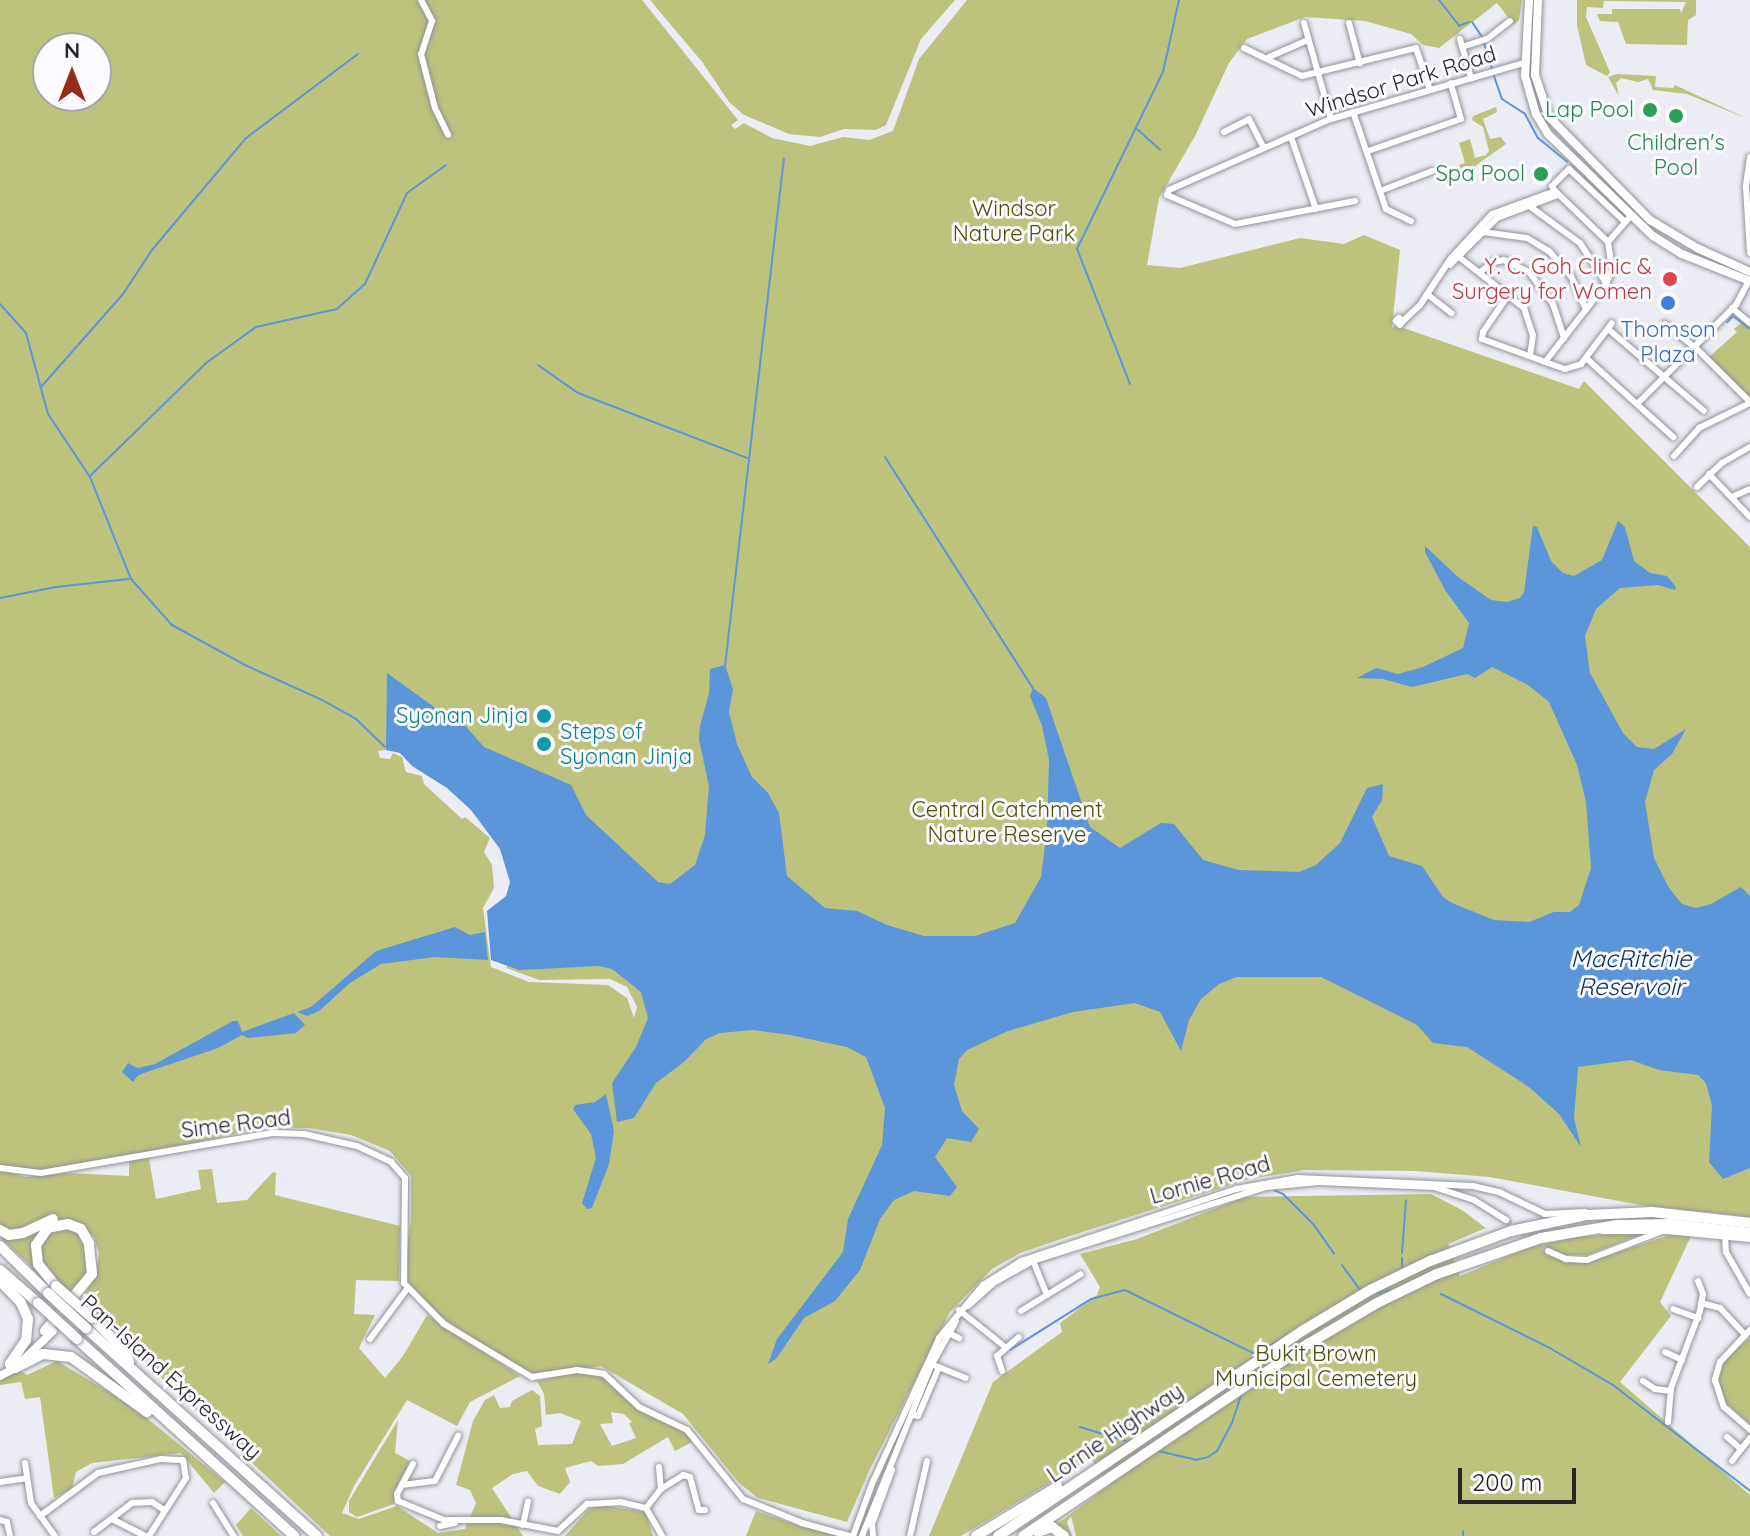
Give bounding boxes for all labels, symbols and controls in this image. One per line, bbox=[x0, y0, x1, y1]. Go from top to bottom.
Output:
north arrow bbox=[32, 32, 112, 112]
text: N bbox=[64, 36, 80, 64]
street label: Windsor Park Road bbox=[1303, 41, 1499, 123]
place label: Lap Pool bbox=[1545, 97, 1634, 123]
marker: Lap Pool bbox=[1641, 101, 1659, 119]
marker: Children's Pool bbox=[1667, 107, 1685, 125]
place label: Children's Pool bbox=[1627, 129, 1725, 180]
place label: Spa Pool bbox=[1435, 161, 1525, 187]
marker: Spa Pool bbox=[1532, 165, 1550, 183]
park label: Windsor Nature Park bbox=[953, 195, 1075, 246]
place label: Y. C. Goh Clinic & Surgery for Women bbox=[1452, 253, 1652, 304]
marker: Y. C. Goh Clinic & Surgery for Women bbox=[1659, 268, 1681, 290]
marker: Thomson Plaza bbox=[1659, 294, 1677, 312]
place label: Thomson Plaza bbox=[1620, 316, 1716, 368]
place label: Syonan Jinja bbox=[396, 703, 528, 729]
marker: Syonan Jinja bbox=[535, 707, 553, 725]
place label: Steps of Syonan Jinja bbox=[560, 718, 692, 770]
marker: Steps of Syonan Jinja bbox=[535, 735, 553, 753]
park label: Central Catchment Nature Reserve bbox=[911, 796, 1103, 848]
water label: MacRitchie Reservoir bbox=[1571, 945, 1691, 1001]
street label: Sime Road bbox=[180, 1104, 292, 1144]
street label: Lornie Road bbox=[1147, 1150, 1273, 1210]
street label: Pan-Island Expressway bbox=[75, 1289, 267, 1465]
park label: Bukit Brown Municipal Cemetery bbox=[1215, 1340, 1417, 1392]
street label: Lornie Highway bbox=[1042, 1378, 1188, 1488]
scale bar bbox=[1462, 1452, 1580, 1502]
text: 200 m bbox=[1472, 1467, 1542, 1497]

